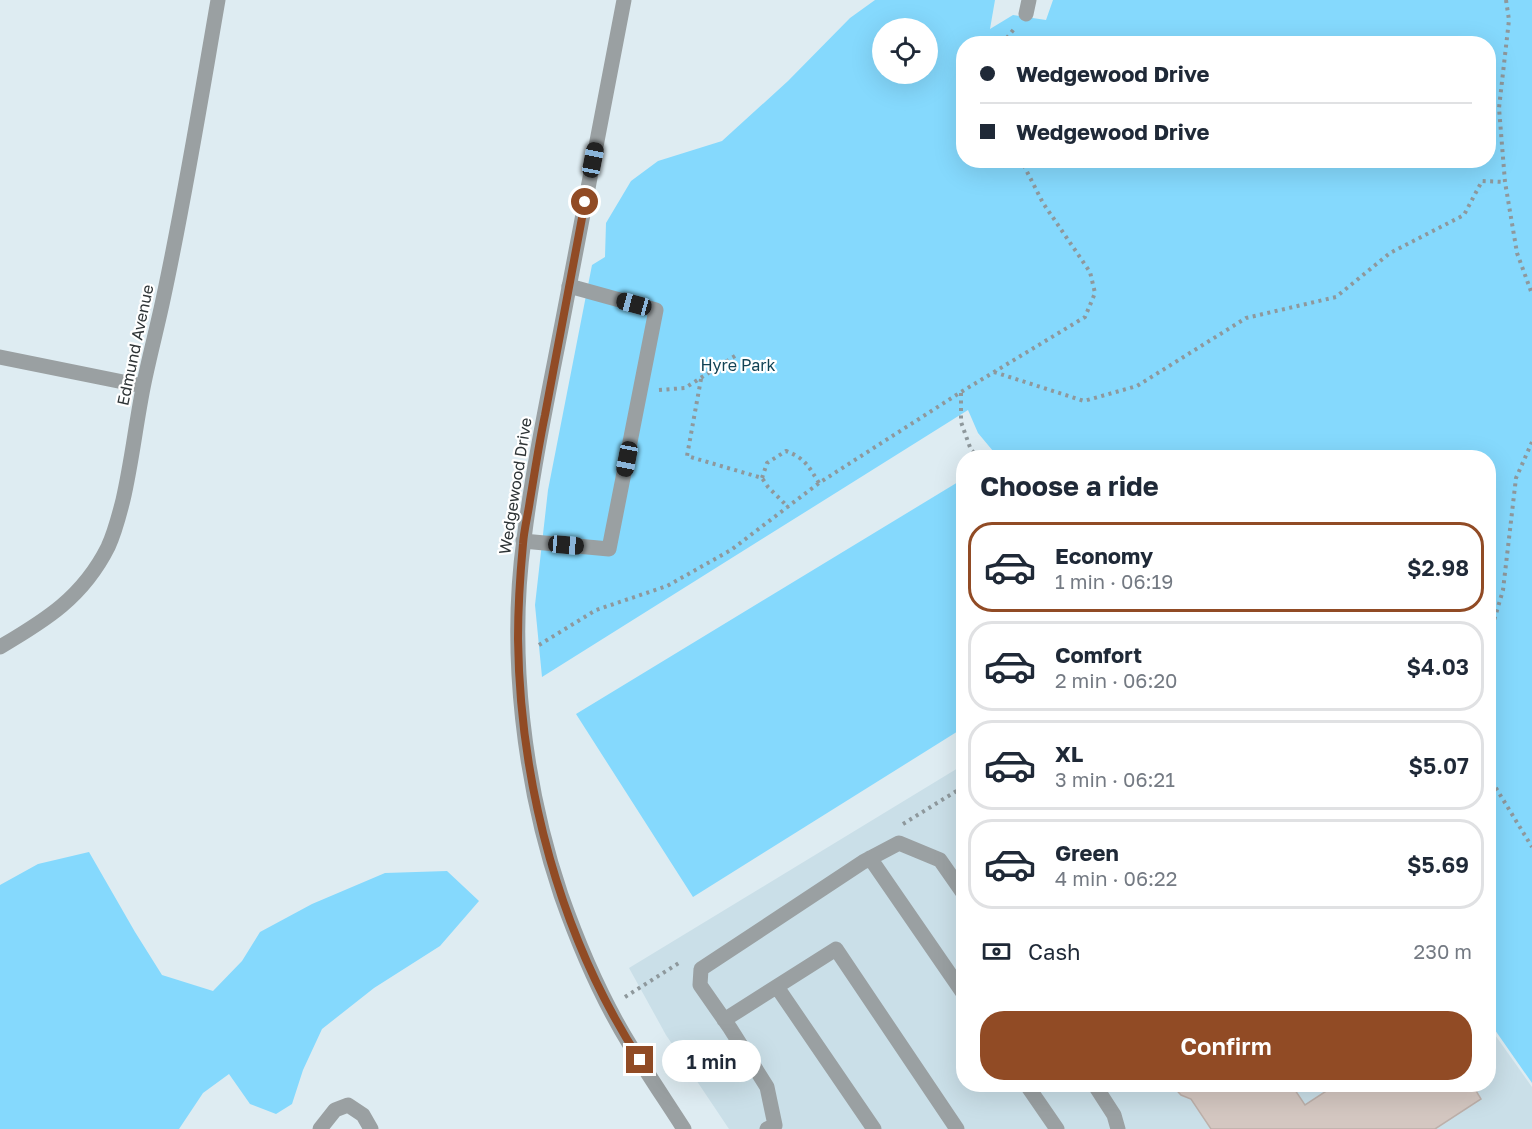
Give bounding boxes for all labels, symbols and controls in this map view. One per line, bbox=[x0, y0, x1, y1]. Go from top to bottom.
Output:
map controls bbox=[872, 18, 938, 84]
button: locate bbox=[872, 18, 938, 84]
text: Wedgewood Drive bbox=[1016, 60, 1209, 87]
text: Wedgewood Drive bbox=[1016, 118, 1209, 145]
car bbox=[581, 141, 605, 179]
route start bbox=[571, 188, 598, 215]
street label: Edmund Avenue bbox=[112, 283, 158, 407]
car bbox=[614, 291, 654, 317]
park label: Hyre Park bbox=[700, 355, 776, 375]
street label: Wedgewood Drive bbox=[494, 416, 536, 556]
car bbox=[615, 440, 639, 478]
text: Choose a ride bbox=[980, 470, 1159, 502]
car bbox=[547, 534, 585, 556]
icon: car bbox=[983, 540, 1037, 594]
text: Economy bbox=[1055, 542, 1153, 569]
text: $2.98 bbox=[1407, 554, 1469, 581]
text: 1 min · 06:19 bbox=[1055, 569, 1173, 593]
icon: car bbox=[983, 639, 1037, 693]
text: Comfort bbox=[1055, 641, 1142, 668]
text: $4.03 bbox=[1407, 653, 1469, 680]
text: 2 min · 06:20 bbox=[1055, 668, 1177, 692]
icon: car bbox=[983, 738, 1037, 792]
text: XL bbox=[1055, 740, 1083, 767]
text: $5.07 bbox=[1409, 752, 1469, 779]
text: 3 min · 06:21 bbox=[1055, 767, 1175, 791]
icon: car bbox=[983, 837, 1037, 891]
text: Green bbox=[1055, 839, 1119, 866]
text: $5.69 bbox=[1407, 851, 1469, 878]
text: 4 min · 06:22 bbox=[1055, 866, 1177, 890]
icon: cash bbox=[980, 935, 1013, 968]
text: Cash bbox=[1028, 938, 1081, 965]
text: 230 m bbox=[1414, 939, 1472, 963]
button: Confirm bbox=[980, 1011, 1472, 1080]
callout: 1 min bbox=[661, 1039, 760, 1081]
route end bbox=[626, 1046, 653, 1073]
text: 1 min bbox=[686, 1049, 737, 1073]

